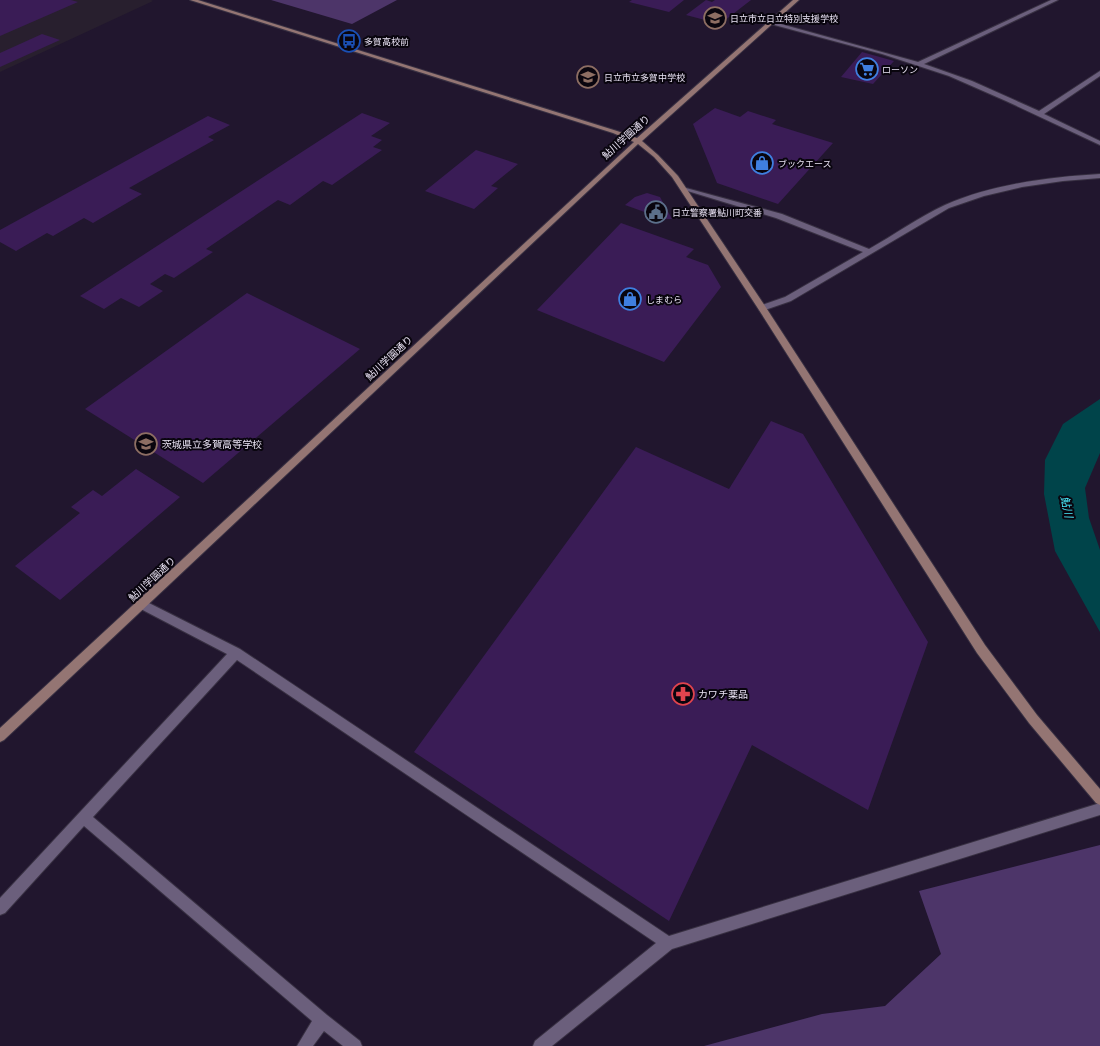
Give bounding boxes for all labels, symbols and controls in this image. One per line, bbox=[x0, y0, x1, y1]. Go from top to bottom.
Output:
school or university icon: 日立市立日立特別支援学校 bbox=[702, 5, 728, 31]
place label: 日立市立日立特別支援学校 bbox=[730, 13, 838, 24]
bus stop icon: 多賀高校前 bbox=[336, 28, 362, 54]
place label: 多賀高校前 bbox=[364, 36, 409, 47]
supermarket icon: ローソン bbox=[854, 56, 880, 82]
school or university icon: 日立市立多賀中学校 bbox=[575, 64, 601, 90]
place label: ローソン bbox=[882, 64, 918, 75]
place label: 日立市立多賀中学校 bbox=[604, 72, 685, 83]
street label: 鮎川学園通り bbox=[599, 112, 653, 162]
shop icon: ブックエース bbox=[749, 150, 775, 176]
place label: ブックエース bbox=[778, 158, 832, 169]
public building icon: 日立警察署鮎川町交番 bbox=[643, 199, 669, 225]
place label: 日立警察署鮎川町交番 bbox=[672, 207, 762, 218]
shop icon: しまむら bbox=[617, 286, 643, 312]
place label: しまむら bbox=[646, 294, 682, 305]
street label: 鮎川学園通り bbox=[363, 333, 415, 383]
school or university icon: 茨城県立多賀高等学校 bbox=[133, 431, 159, 457]
place label: 茨城県立多賀高等学校 bbox=[162, 438, 262, 451]
water label: 鮎川 bbox=[1058, 495, 1076, 520]
street label: 鮎川学園通り bbox=[126, 554, 178, 604]
pharmacy icon: カワチ薬品 bbox=[670, 681, 696, 707]
place label: カワチ薬品 bbox=[698, 688, 748, 701]

